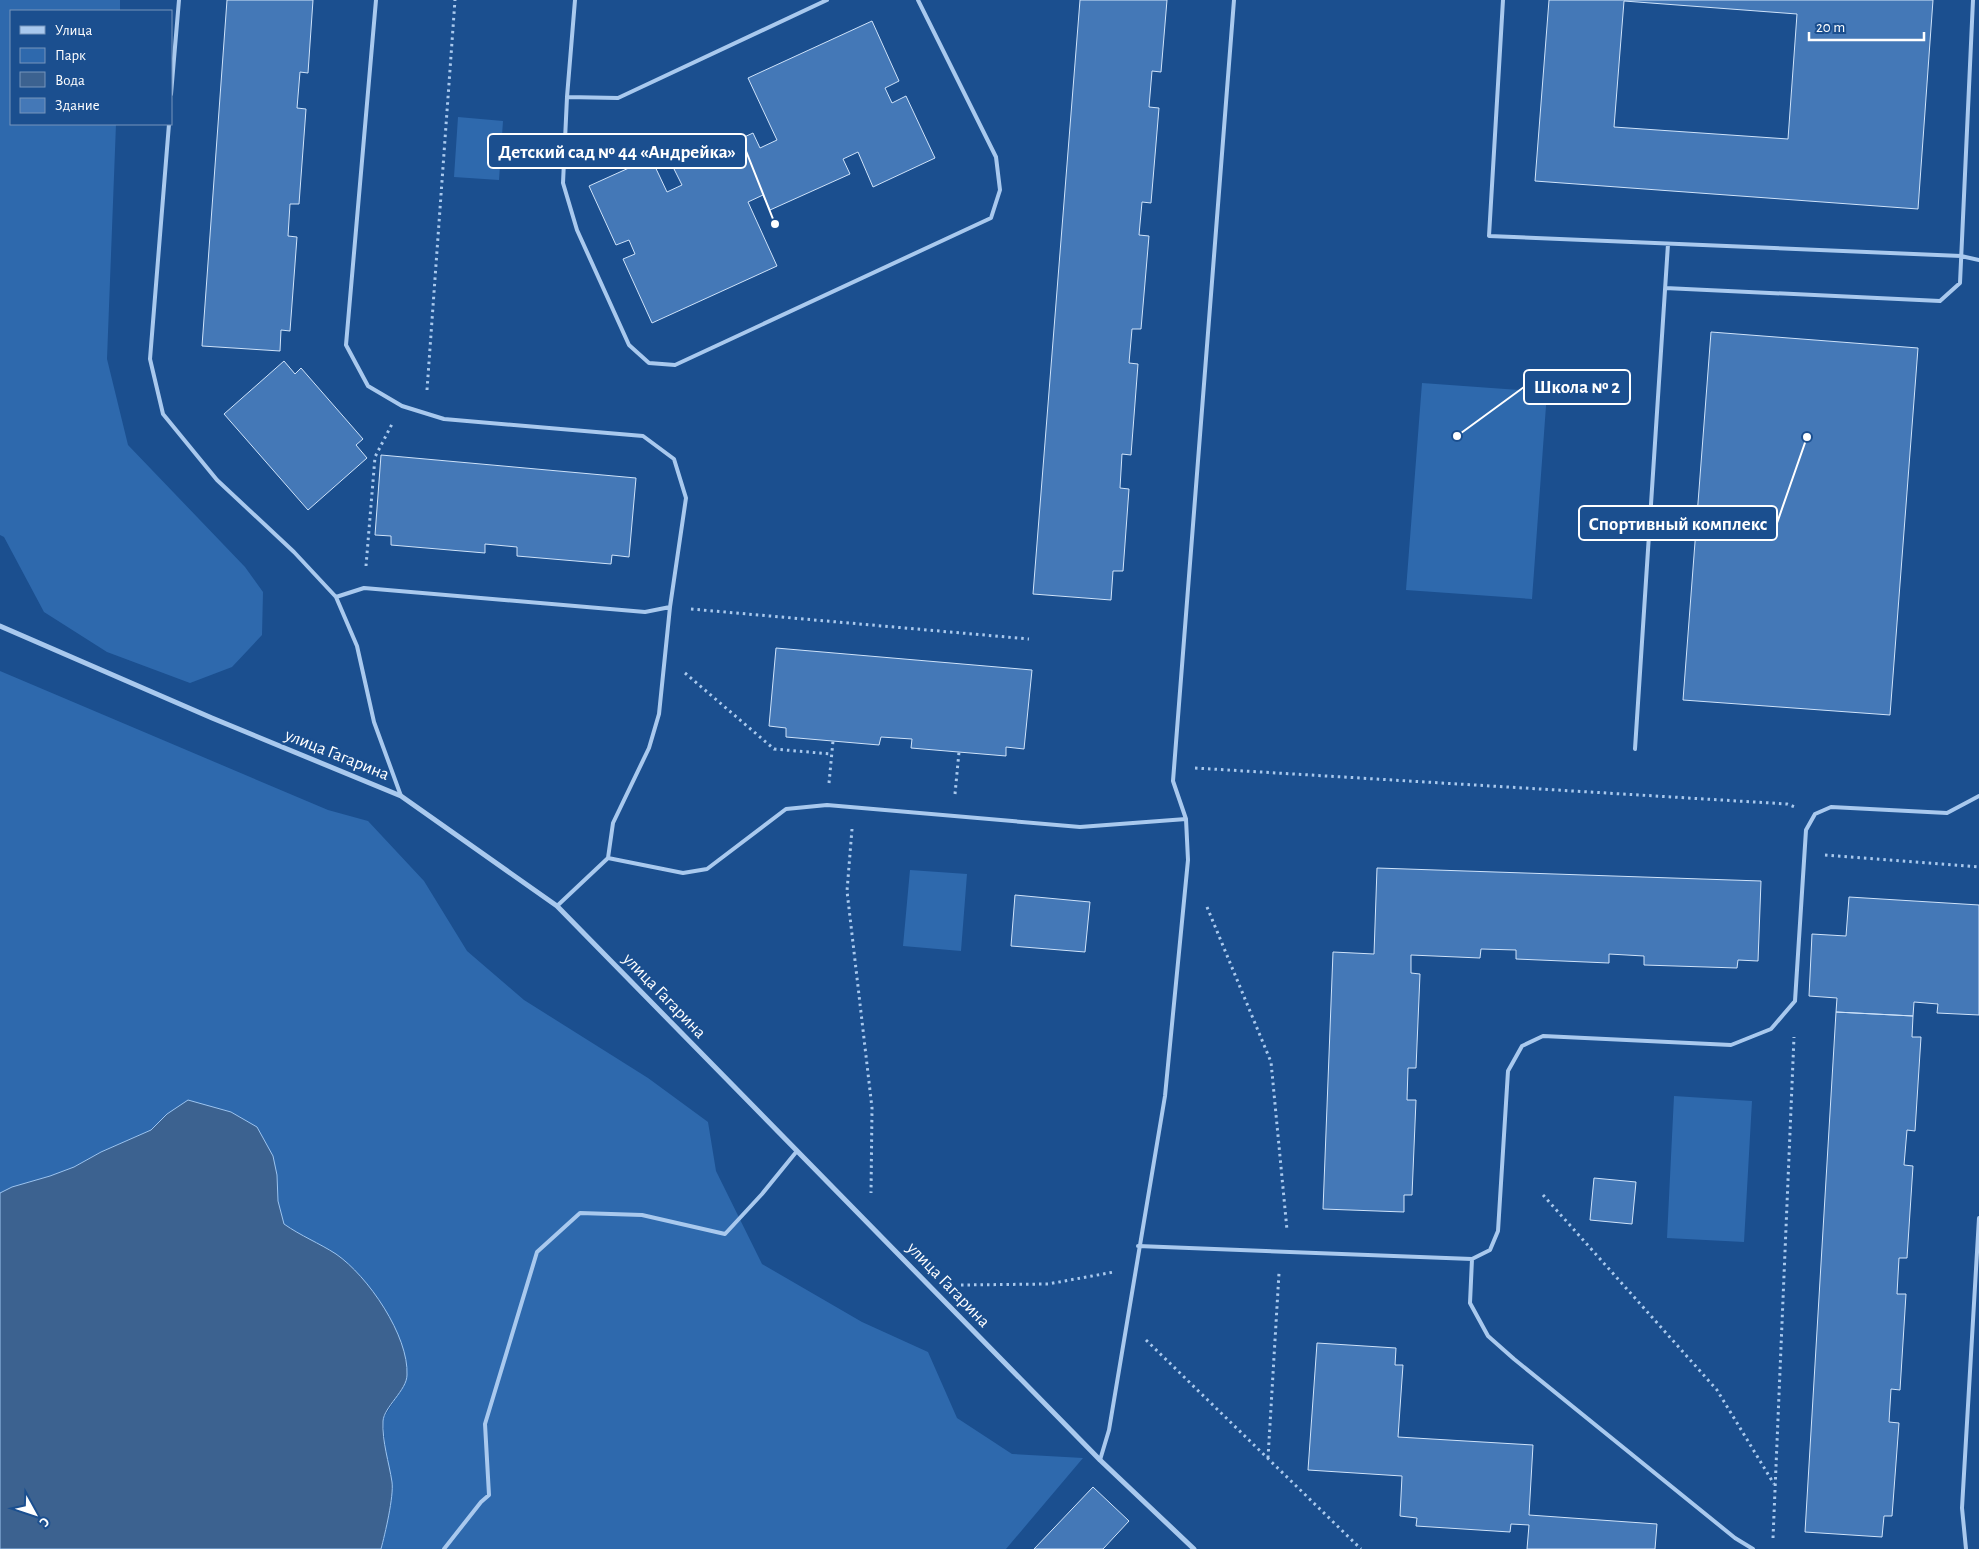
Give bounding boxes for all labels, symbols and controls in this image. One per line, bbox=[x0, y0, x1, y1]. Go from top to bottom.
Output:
legend bbox=[10, 10, 172, 125]
scale bar bbox=[1809, 10, 1924, 42]
text: 20 m bbox=[1816, 20, 1845, 35]
text: Улица bbox=[55, 23, 92, 38]
text: Парк bbox=[55, 48, 86, 63]
text: Вода bbox=[55, 73, 85, 88]
text: Здание bbox=[55, 98, 100, 113]
callout: Детский сад № 44 «Андрейка» bbox=[488, 134, 746, 168]
text: Детский сад № 44 «Андрейка» bbox=[498, 143, 736, 162]
callout: Школа № 2 bbox=[1524, 370, 1630, 404]
text: Школа № 2 bbox=[1534, 378, 1620, 397]
callout: Спортивный комплекс bbox=[1579, 506, 1777, 540]
text: Спортивный комплекс bbox=[1589, 515, 1768, 534]
street label: улица Гагарина bbox=[281, 726, 392, 784]
street label: улица Гагарина bbox=[618, 949, 709, 1042]
street label: улица Гагарина bbox=[902, 1238, 993, 1331]
north arrow bbox=[10, 1489, 60, 1539]
text: С bbox=[36, 1514, 52, 1529]

